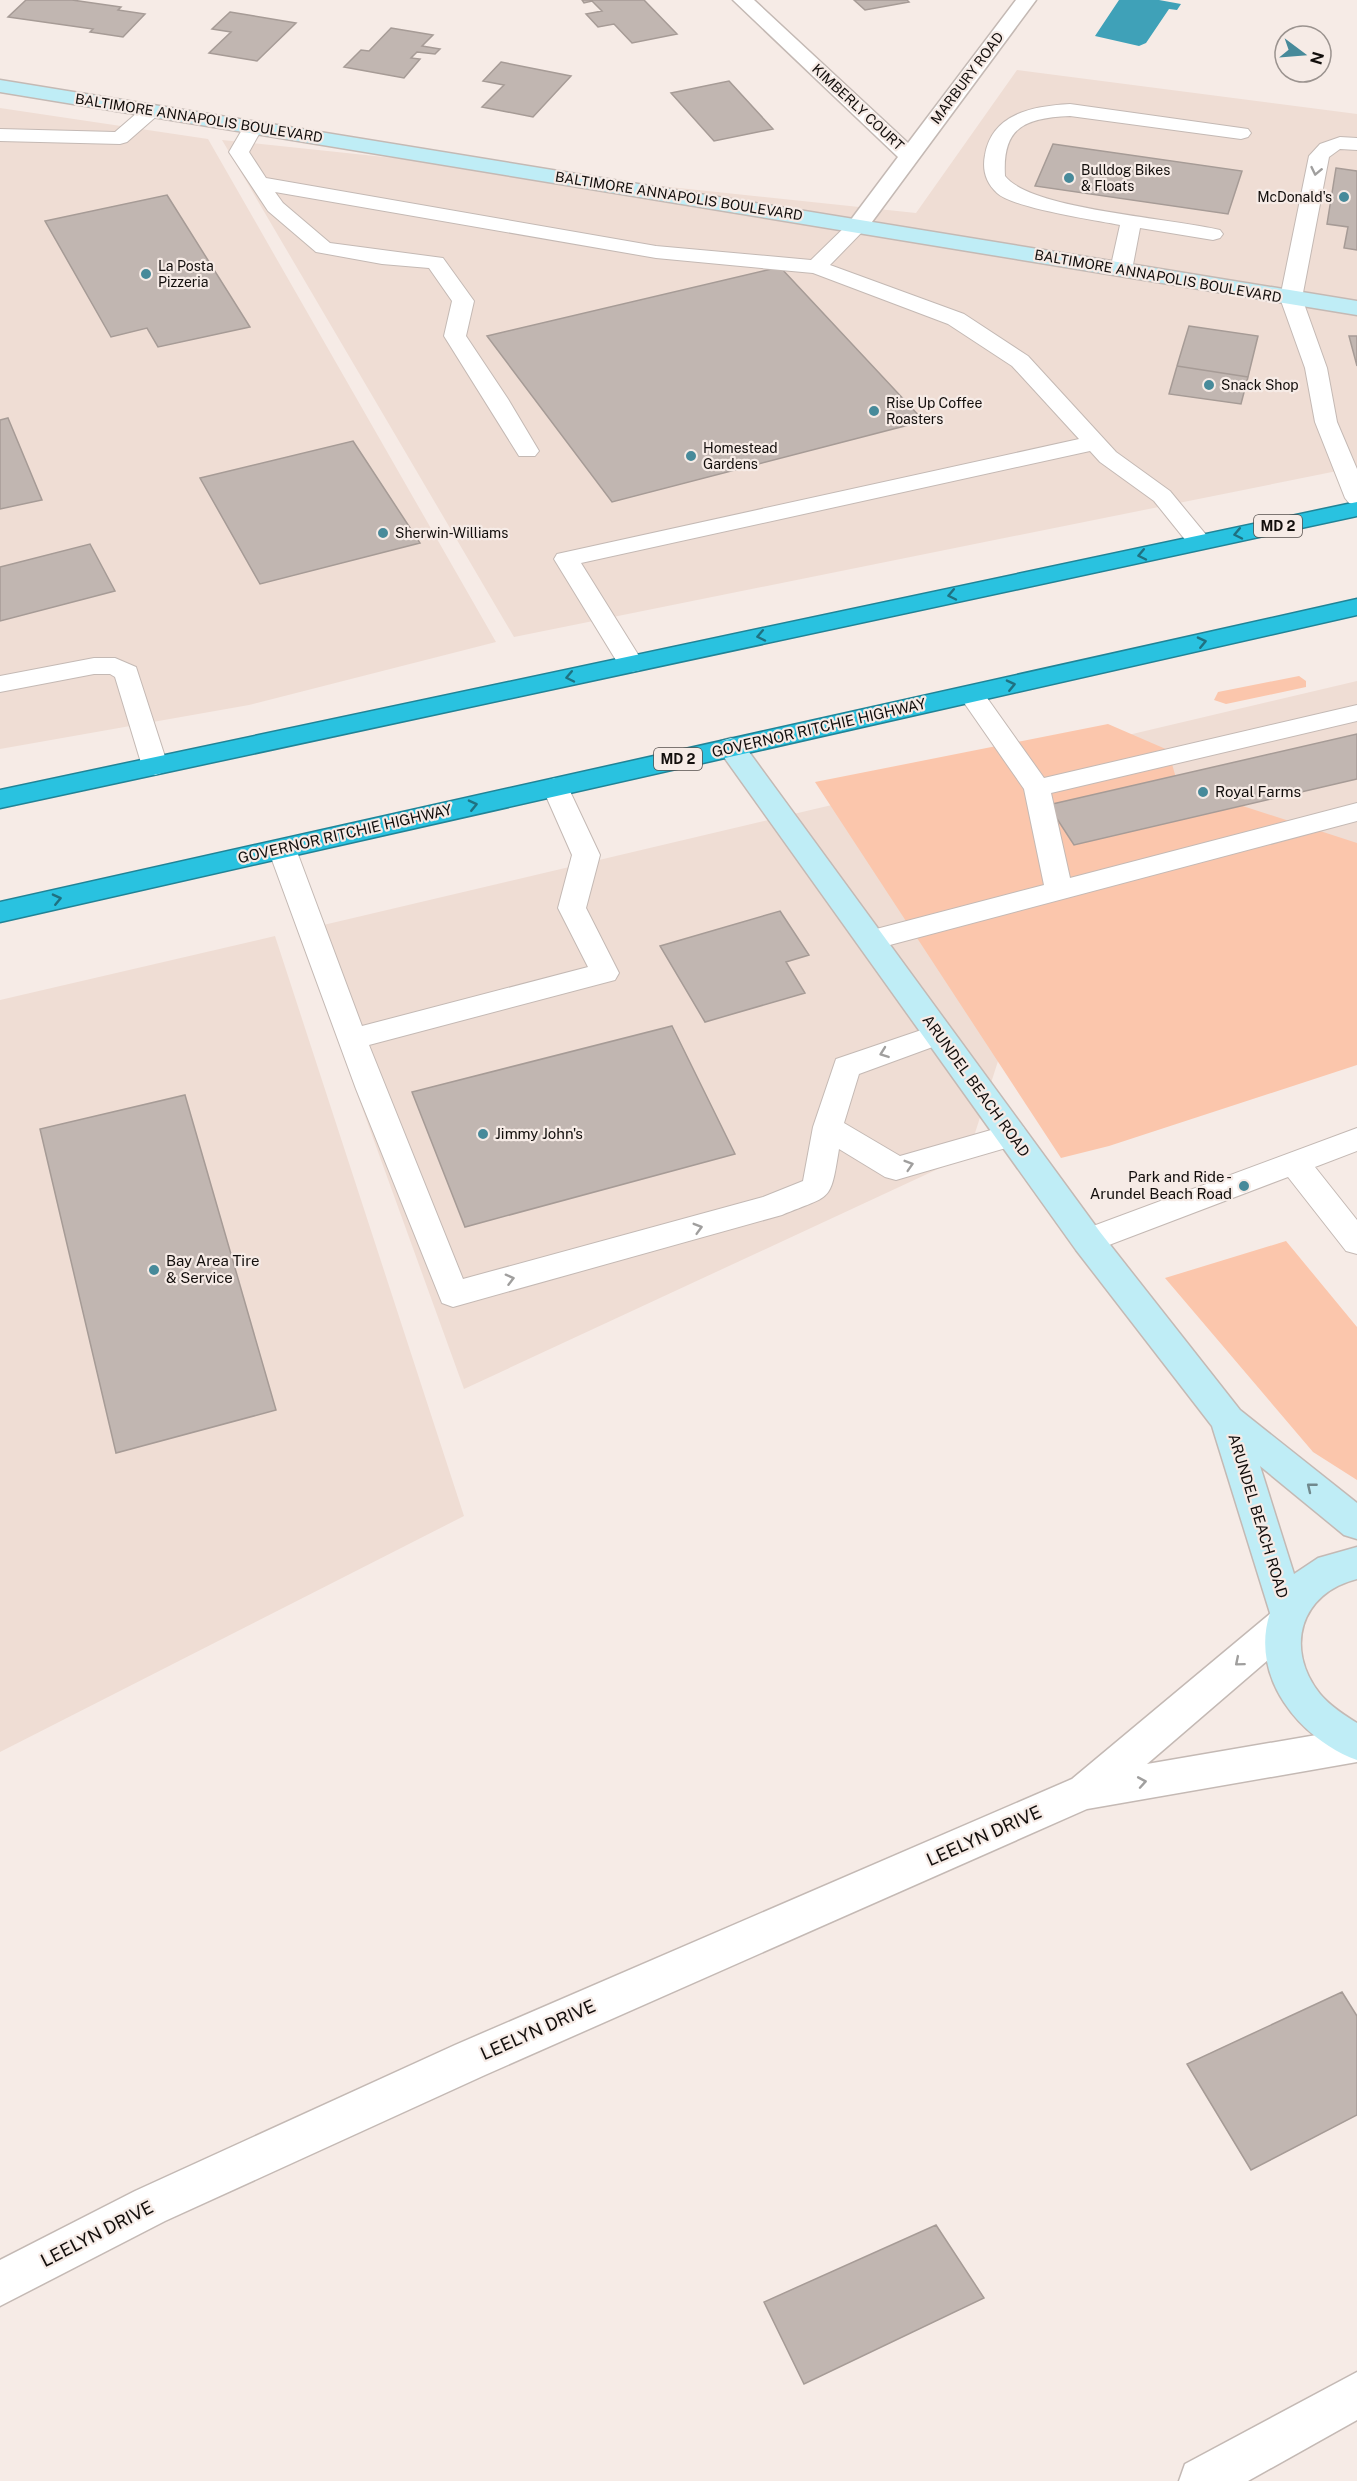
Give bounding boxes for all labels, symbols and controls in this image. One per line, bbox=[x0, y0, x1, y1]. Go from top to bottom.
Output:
north arrow bbox=[1273, 24, 1333, 84]
street label: MARBURY ROAD bbox=[927, 29, 1007, 127]
text: N bbox=[1306, 49, 1328, 67]
street label: KIMBERLY COURT bbox=[809, 60, 907, 154]
street label: BALTIMORE ANNAPOLIS BOULEVARD bbox=[74, 91, 324, 145]
place label: Bulldog Bikes & Floats bbox=[1081, 162, 1170, 194]
one-way arrow bbox=[1311, 166, 1324, 176]
street label: BALTIMORE ANNAPOLIS BOULEVARD bbox=[554, 169, 804, 223]
marker: Bulldog Bikes & Floats bbox=[1062, 171, 1076, 185]
place label: McDonald's bbox=[1257, 189, 1332, 205]
marker: McDonald's bbox=[1337, 190, 1351, 204]
street label: BALTIMORE ANNAPOLIS BOULEVARD bbox=[1033, 246, 1283, 306]
place label: La Posta Pizzeria bbox=[158, 258, 214, 290]
marker: La Posta Pizzeria bbox=[139, 267, 153, 281]
place label: Snack Shop bbox=[1221, 377, 1299, 393]
marker: Snack Shop bbox=[1202, 378, 1216, 392]
place label: Rise Up Coffee Roasters bbox=[886, 395, 982, 427]
marker: Rise Up Coffee Roasters bbox=[867, 404, 881, 418]
place label: Homestead Gardens bbox=[703, 440, 778, 472]
marker: Homestead Gardens bbox=[684, 449, 698, 463]
road number: MD 2 bbox=[1254, 515, 1302, 537]
place label: Sherwin-Williams bbox=[395, 525, 508, 541]
marker: Sherwin-Williams bbox=[376, 526, 390, 540]
one-way arrow bbox=[1233, 527, 1243, 540]
one-way arrow bbox=[1138, 547, 1148, 560]
one-way arrow bbox=[947, 588, 957, 601]
one-way arrow bbox=[756, 629, 766, 642]
one-way arrow bbox=[1196, 636, 1206, 649]
one-way arrow bbox=[566, 669, 576, 682]
one-way arrow bbox=[1006, 679, 1016, 692]
street label: GOVERNOR RITCHIE HIGHWAY bbox=[710, 695, 928, 760]
road number: MD 2 bbox=[654, 748, 702, 770]
place label: Royal Farms bbox=[1215, 783, 1301, 800]
marker: Royal Farms bbox=[1196, 785, 1210, 799]
one-way arrow bbox=[467, 800, 477, 813]
street label: GOVERNOR RITCHIE HIGHWAY bbox=[236, 801, 454, 866]
one-way arrow bbox=[52, 893, 62, 906]
street label: ARUNDEL BEACH ROAD bbox=[919, 1012, 1034, 1160]
one-way arrow bbox=[879, 1046, 890, 1059]
place label: Jimmy John's bbox=[495, 1125, 583, 1142]
marker: Jimmy John's bbox=[476, 1127, 490, 1141]
one-way arrow bbox=[903, 1160, 914, 1172]
place label: Park and Ride - Arundel Beach Road bbox=[1090, 1168, 1232, 1202]
marker: Park and Ride - Arundel Beach Road bbox=[1237, 1179, 1251, 1193]
one-way arrow bbox=[692, 1223, 703, 1235]
place label: Bay Area Tire & Service bbox=[166, 1252, 259, 1286]
marker: Bay Area Tire & Service bbox=[147, 1263, 161, 1277]
one-way arrow bbox=[504, 1274, 514, 1286]
street label: ARUNDEL BEACH ROAD bbox=[1225, 1432, 1292, 1600]
one-way arrow bbox=[1307, 1484, 1318, 1495]
one-way arrow bbox=[1235, 1655, 1246, 1666]
one-way arrow bbox=[1137, 1776, 1147, 1789]
street label: LEELYN DRIVE bbox=[923, 1801, 1045, 1870]
street label: LEELYN DRIVE bbox=[477, 1995, 599, 2064]
street label: LEELYN DRIVE bbox=[37, 2196, 157, 2271]

